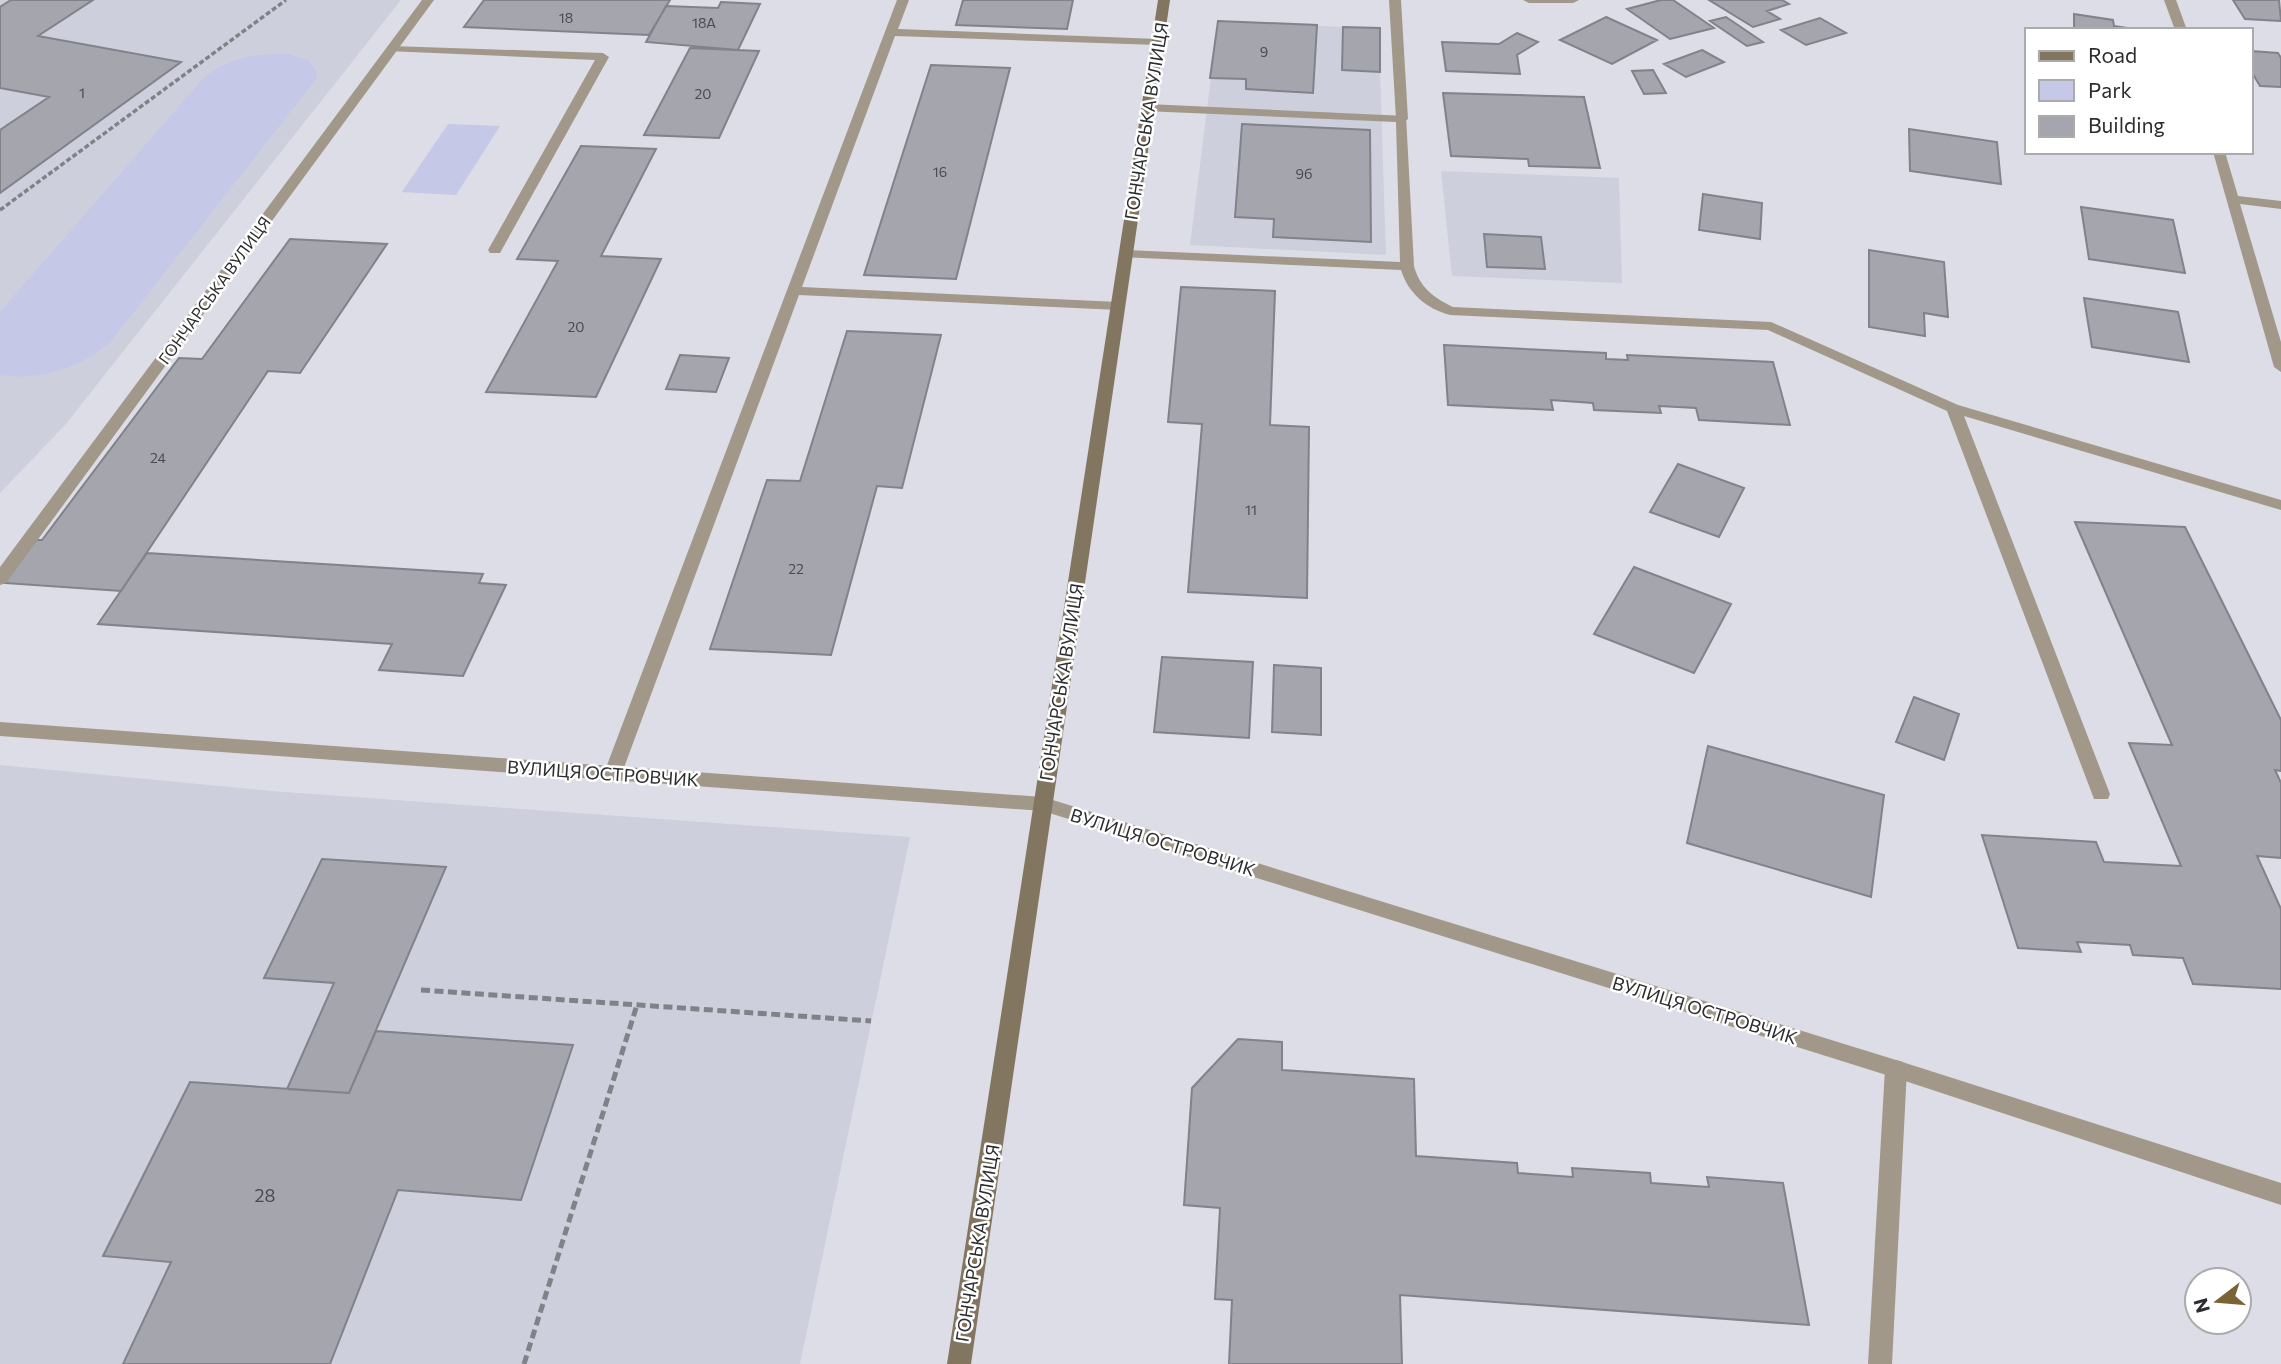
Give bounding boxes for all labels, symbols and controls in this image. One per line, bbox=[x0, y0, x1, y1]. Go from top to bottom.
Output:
house number: 18 bbox=[559, 9, 573, 26]
house number: 18А bbox=[692, 14, 716, 31]
street label: ГОНЧАРСЬКА ВУЛИЦЯ bbox=[1119, 21, 1173, 221]
legend bbox=[2025, 28, 2253, 154]
text: Road bbox=[2088, 42, 2137, 67]
house number: 9 bbox=[1260, 43, 1268, 60]
text: Park bbox=[2088, 77, 2132, 102]
house number: 1 bbox=[79, 84, 85, 101]
house number: 20 bbox=[695, 85, 711, 102]
text: Building bbox=[2088, 112, 2165, 137]
house number: 16 bbox=[933, 163, 947, 180]
house number: 9б bbox=[1296, 165, 1313, 182]
street label: ГОНЧАРСЬКА ВУЛИЦЯ bbox=[154, 213, 274, 367]
house number: 20 bbox=[568, 318, 584, 335]
house number: 24 bbox=[150, 449, 167, 466]
house number: 11 bbox=[1245, 501, 1257, 518]
house number: 22 bbox=[788, 560, 804, 577]
street label: ГОНЧАРСЬКА ВУЛИЦЯ bbox=[1034, 582, 1088, 782]
street label: ВУЛИЦЯ ОСТРОВЧИК bbox=[506, 755, 700, 791]
street label: ВУЛИЦЯ ОСТРОВЧИК bbox=[1068, 803, 1258, 881]
street label: ВУЛИЦЯ ОСТРОВЧИК bbox=[1610, 971, 1800, 1049]
street label: ГОНЧАРСЬКА ВУЛИЦЯ bbox=[950, 1143, 1004, 1343]
house number: 28 bbox=[255, 1184, 276, 1206]
north arrow bbox=[2183, 1266, 2253, 1336]
text: N bbox=[2188, 1296, 2214, 1316]

